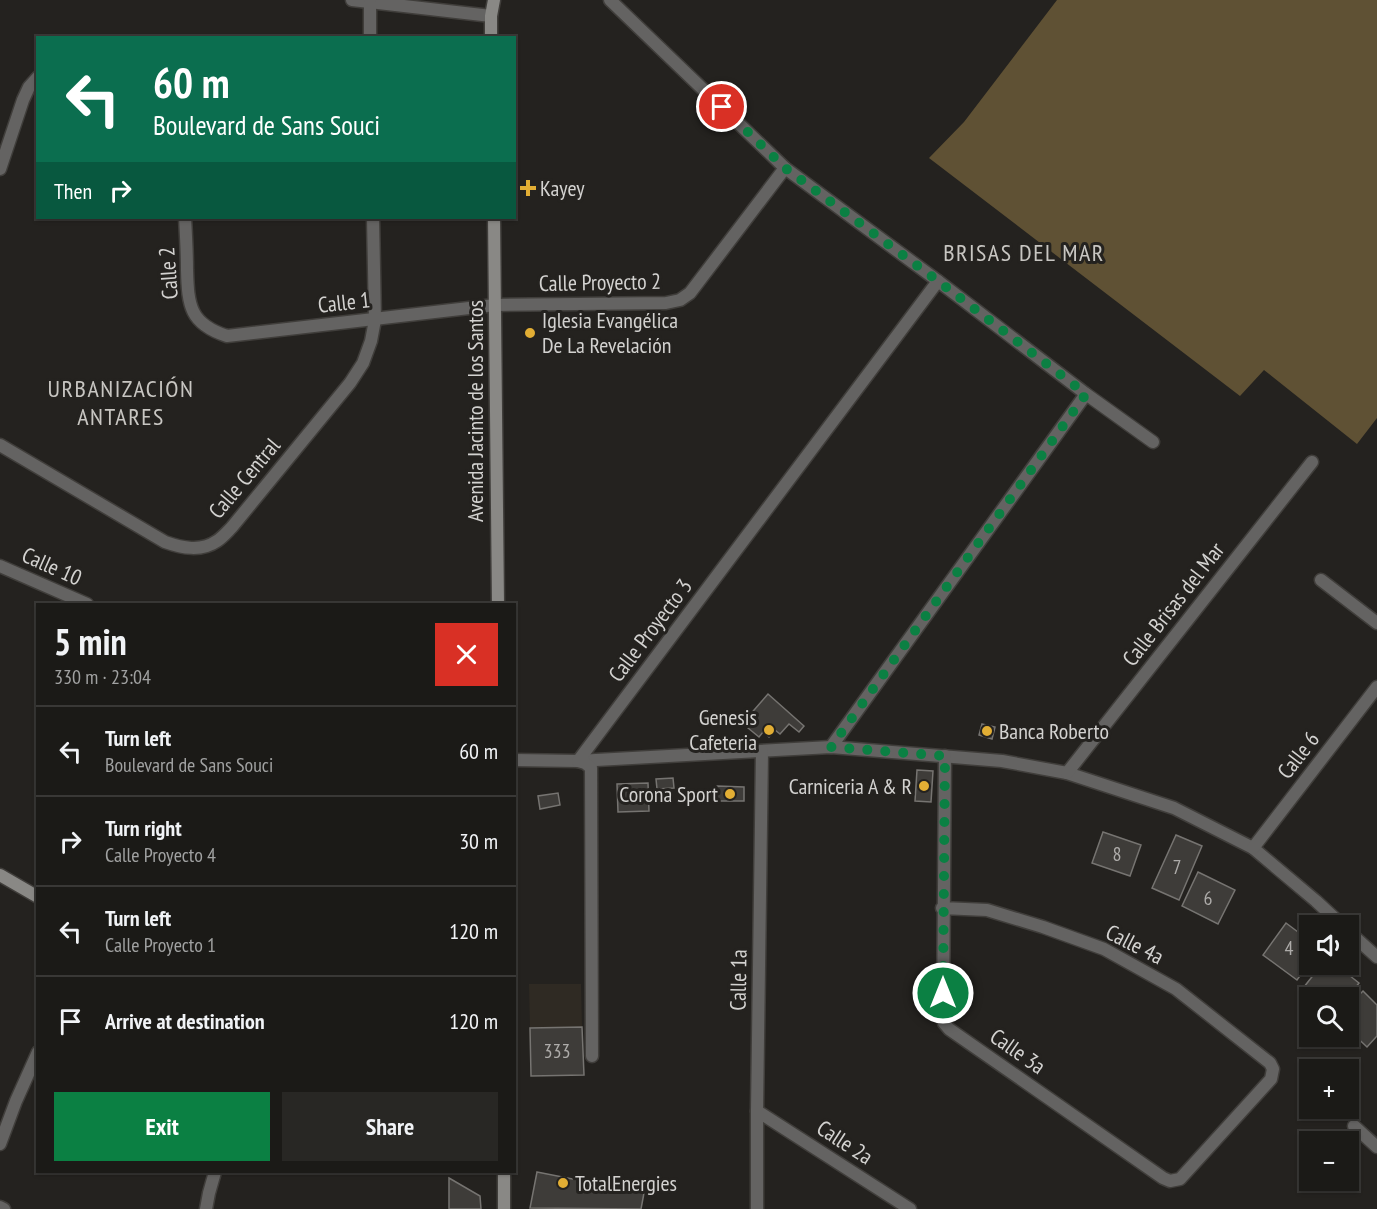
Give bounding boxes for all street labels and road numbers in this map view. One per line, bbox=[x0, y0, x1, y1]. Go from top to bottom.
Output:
street label: Calle 2 bbox=[152, 246, 184, 300]
street label: Calle Proyecto 2 bbox=[539, 267, 661, 297]
street label: Calle 1 bbox=[316, 285, 372, 319]
street label: Avenida Jacinto de los Santos bbox=[461, 300, 489, 522]
street label: Calle Central bbox=[202, 431, 286, 524]
street label: Calle Brisas del Mar bbox=[1116, 537, 1230, 671]
street label: Calle 10 bbox=[18, 541, 86, 592]
street label: Calle Proyecto 3 bbox=[602, 573, 698, 687]
street label: Calle 6 bbox=[1271, 726, 1325, 784]
street label: Calle 4a bbox=[1101, 918, 1169, 970]
street label: Calle 1a bbox=[723, 949, 753, 1011]
street label: Calle 3a bbox=[985, 1022, 1051, 1080]
street label: Calle 2a bbox=[812, 1114, 878, 1170]

